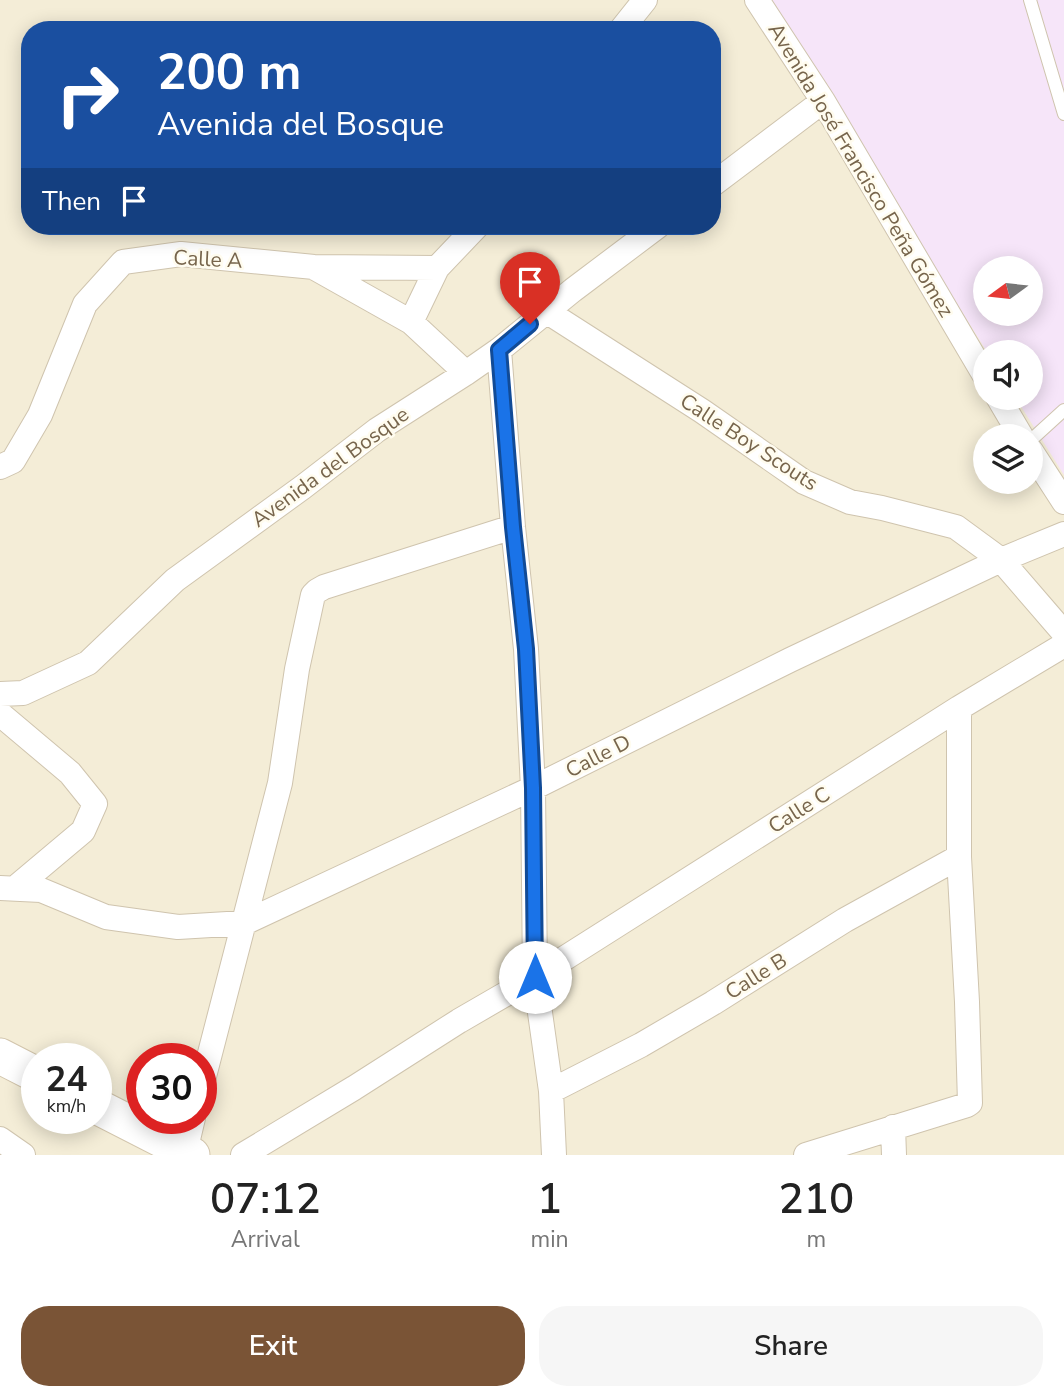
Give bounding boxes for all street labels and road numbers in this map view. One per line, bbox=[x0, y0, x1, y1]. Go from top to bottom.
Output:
street label: Avenida José Francisco Peña Gómez bbox=[762, 18, 960, 323]
street label: Calle A bbox=[173, 243, 243, 275]
street label: Calle Boy Scouts bbox=[675, 387, 823, 497]
street label: Avenida del Bosque bbox=[246, 400, 414, 534]
street label: Calle D bbox=[561, 728, 635, 784]
street label: Calle C bbox=[763, 780, 835, 840]
street label: Calle B bbox=[720, 946, 792, 1006]

